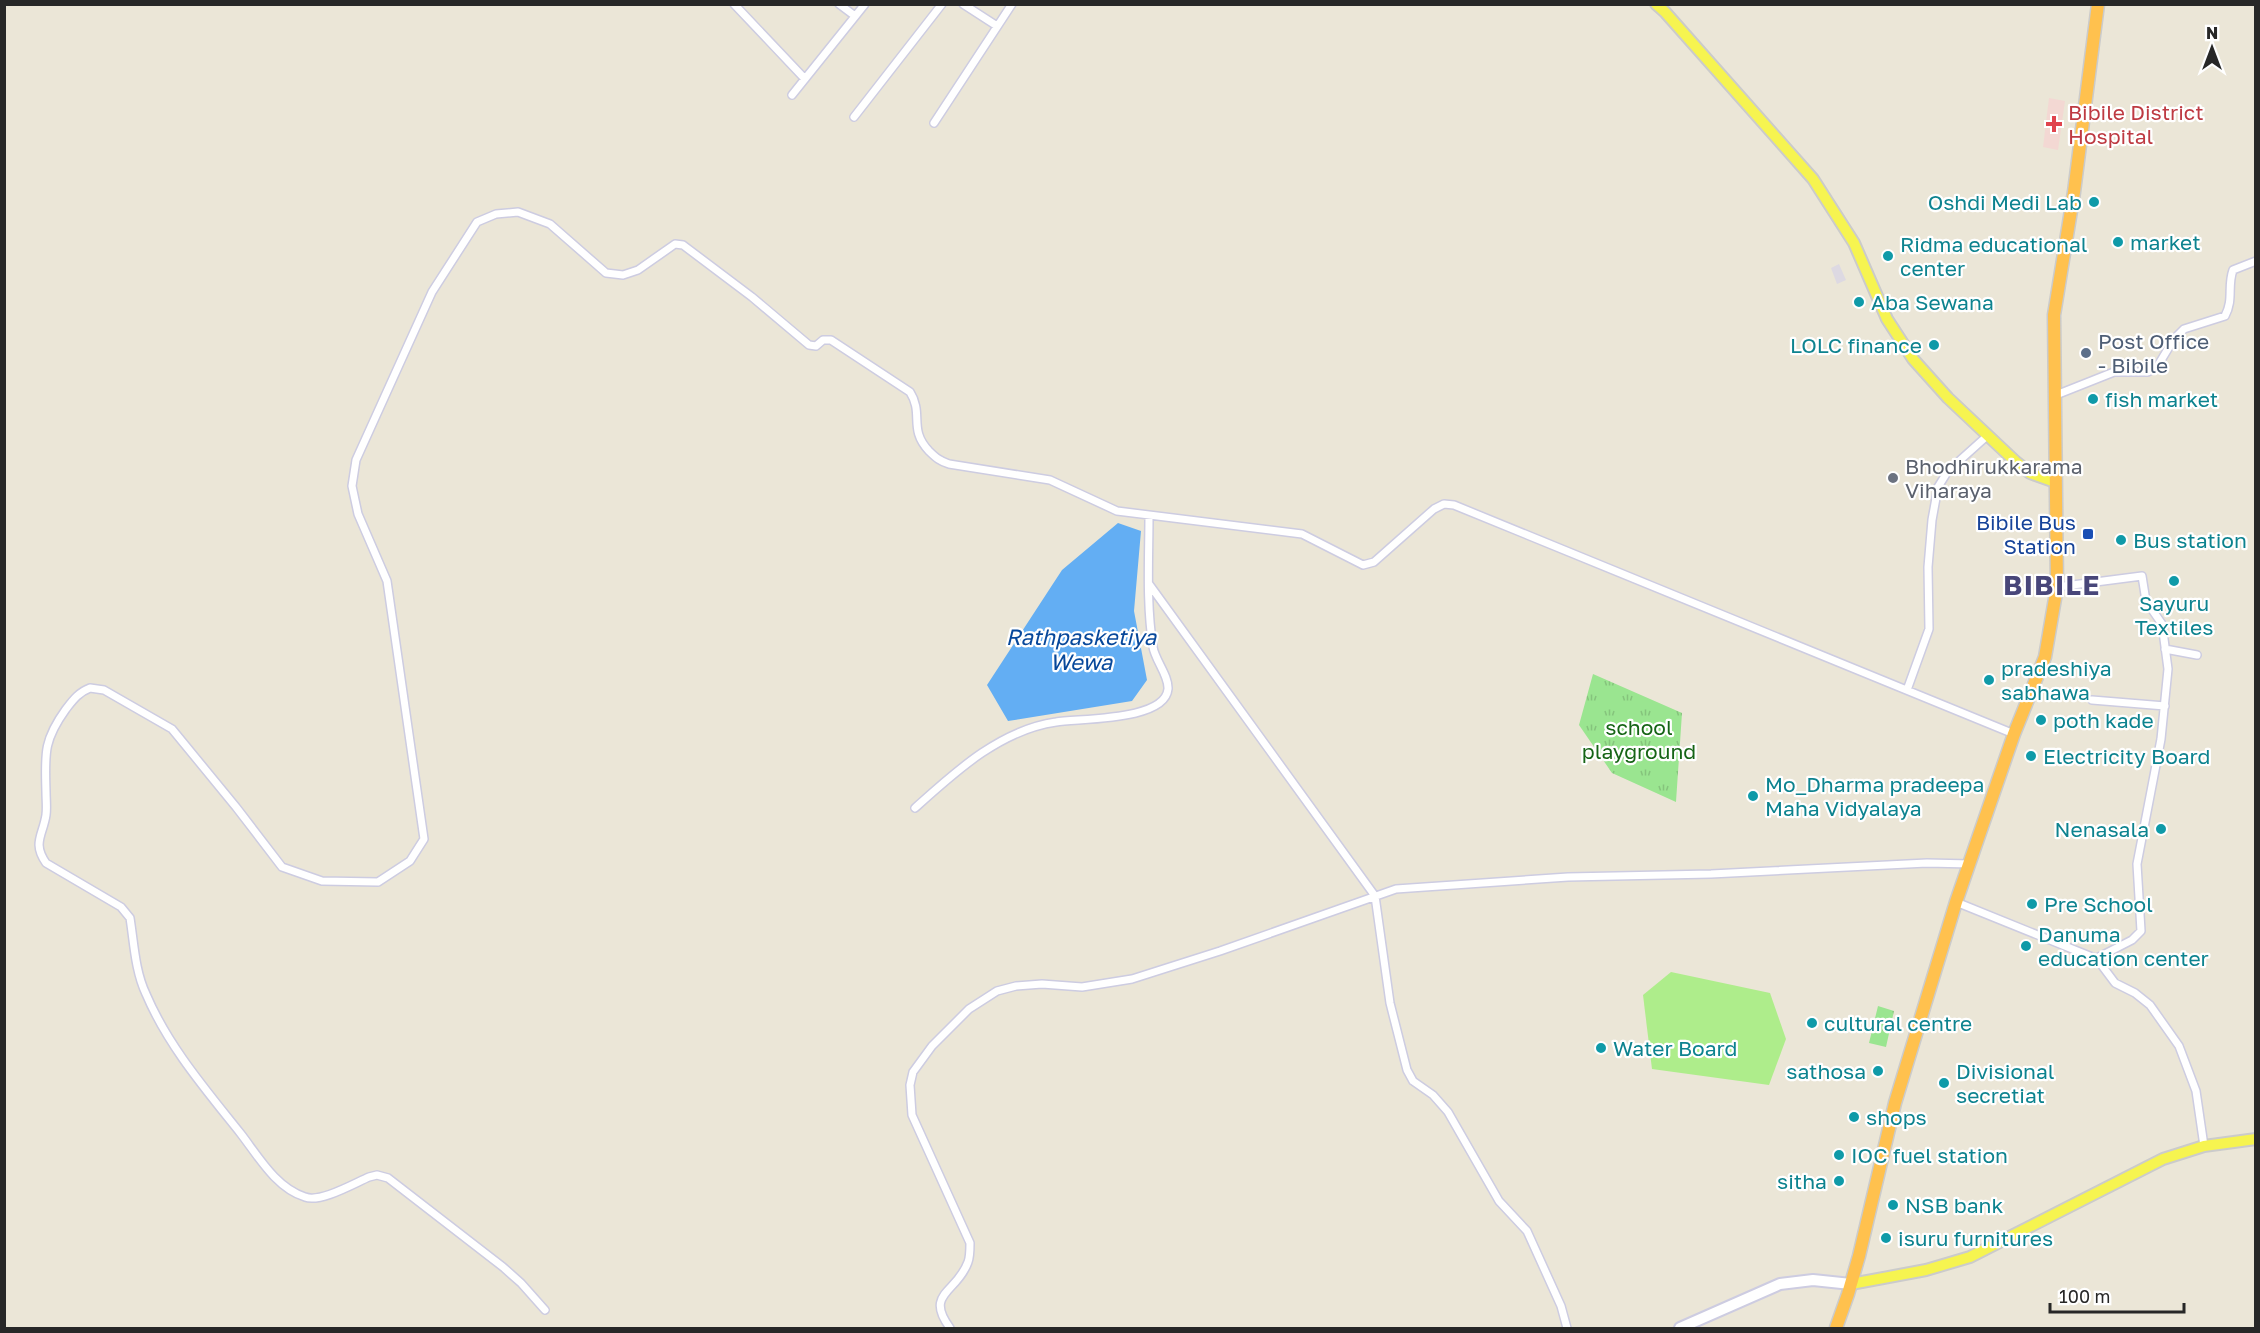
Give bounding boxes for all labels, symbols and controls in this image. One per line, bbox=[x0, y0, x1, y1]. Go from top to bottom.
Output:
north arrow bbox=[2182, 18, 2242, 78]
text: N bbox=[2206, 23, 2218, 43]
place label: Bibile District Hospital bbox=[2068, 99, 2204, 149]
marker: Bibile District Hospital bbox=[2045, 115, 2063, 133]
place label: Oshdi Medi Lab bbox=[1928, 189, 2082, 215]
marker: Oshdi Medi Lab bbox=[2087, 195, 2101, 209]
place label: market bbox=[2130, 229, 2201, 255]
place label: Ridma educational center bbox=[1900, 231, 2088, 281]
marker: market bbox=[2111, 235, 2125, 249]
marker: Ridma educational center bbox=[1881, 249, 1895, 263]
place label: Aba Sewana bbox=[1871, 289, 1994, 315]
marker: Aba Sewana bbox=[1852, 295, 1866, 309]
place label: Post Office - Bibile bbox=[2098, 328, 2209, 378]
place label: LOLC finance bbox=[1790, 332, 1922, 358]
marker: LOLC finance bbox=[1927, 338, 1941, 352]
marker: Post Office - Bibile bbox=[2079, 346, 2093, 360]
place label: fish market bbox=[2105, 386, 2218, 412]
marker: fish market bbox=[2086, 392, 2100, 406]
place label: Bhodhirukkarama Viharaya bbox=[1905, 453, 2083, 503]
marker: Bhodhirukkarama Viharaya bbox=[1886, 471, 1900, 485]
place label: Bibile Bus Station bbox=[1976, 509, 2076, 559]
marker: Bibile Bus Station bbox=[2081, 527, 2095, 541]
place label: Bus station bbox=[2133, 527, 2247, 553]
marker: Bus station bbox=[2114, 533, 2128, 547]
district label: BIBILE bbox=[2003, 569, 2101, 601]
marker: Sayuru Textiles bbox=[2167, 574, 2181, 588]
place label: Sayuru Textiles bbox=[2135, 590, 2213, 640]
water label: Rathpasketiya Wewa bbox=[1006, 623, 1158, 675]
place label: pradeshiya sabhawa bbox=[2001, 655, 2112, 705]
marker: pradeshiya sabhawa bbox=[1982, 673, 1996, 687]
place label: poth kade bbox=[2053, 707, 2154, 733]
marker: poth kade bbox=[2034, 713, 2048, 727]
park label: school playground bbox=[1582, 714, 1696, 764]
place label: Electricity Board bbox=[2043, 743, 2211, 769]
marker: Electricity Board bbox=[2024, 749, 2038, 763]
place label: Mo_Dharma pradeepa Maha Vidyalaya bbox=[1765, 771, 1984, 821]
marker: Mo_Dharma pradeepa Maha Vidyalaya bbox=[1746, 789, 1760, 803]
place label: Nenasala bbox=[2055, 816, 2149, 842]
marker: Nenasala bbox=[2154, 822, 2168, 836]
place label: Pre School bbox=[2044, 891, 2153, 917]
marker: Pre School bbox=[2025, 897, 2039, 911]
place label: Danuma education center bbox=[2038, 921, 2209, 971]
marker: Danuma education center bbox=[2019, 939, 2033, 953]
place label: cultural centre bbox=[1824, 1010, 1972, 1036]
marker: cultural centre bbox=[1805, 1016, 1819, 1030]
place label: Water Board bbox=[1613, 1035, 1737, 1061]
marker: Water Board bbox=[1594, 1041, 1608, 1055]
place label: sathosa bbox=[1786, 1058, 1866, 1084]
place label: Divisional secretiat bbox=[1956, 1058, 2055, 1108]
marker: sathosa bbox=[1871, 1064, 1885, 1078]
marker: Divisional secretiat bbox=[1937, 1076, 1951, 1090]
place label: shops bbox=[1866, 1104, 1927, 1130]
marker: shops bbox=[1847, 1110, 1861, 1124]
place label: IOC fuel station bbox=[1851, 1142, 2008, 1168]
marker: IOC fuel station bbox=[1832, 1148, 1846, 1162]
place label: sitha bbox=[1777, 1168, 1827, 1194]
marker: sitha bbox=[1832, 1174, 1846, 1188]
place label: NSB bank bbox=[1905, 1192, 2003, 1218]
marker: NSB bank bbox=[1886, 1198, 1900, 1212]
place label: isuru furnitures bbox=[1898, 1225, 2053, 1251]
marker: isuru furnitures bbox=[1879, 1231, 1893, 1245]
scale bar bbox=[2050, 1276, 2184, 1314]
text: 100 m bbox=[2059, 1285, 2110, 1307]

